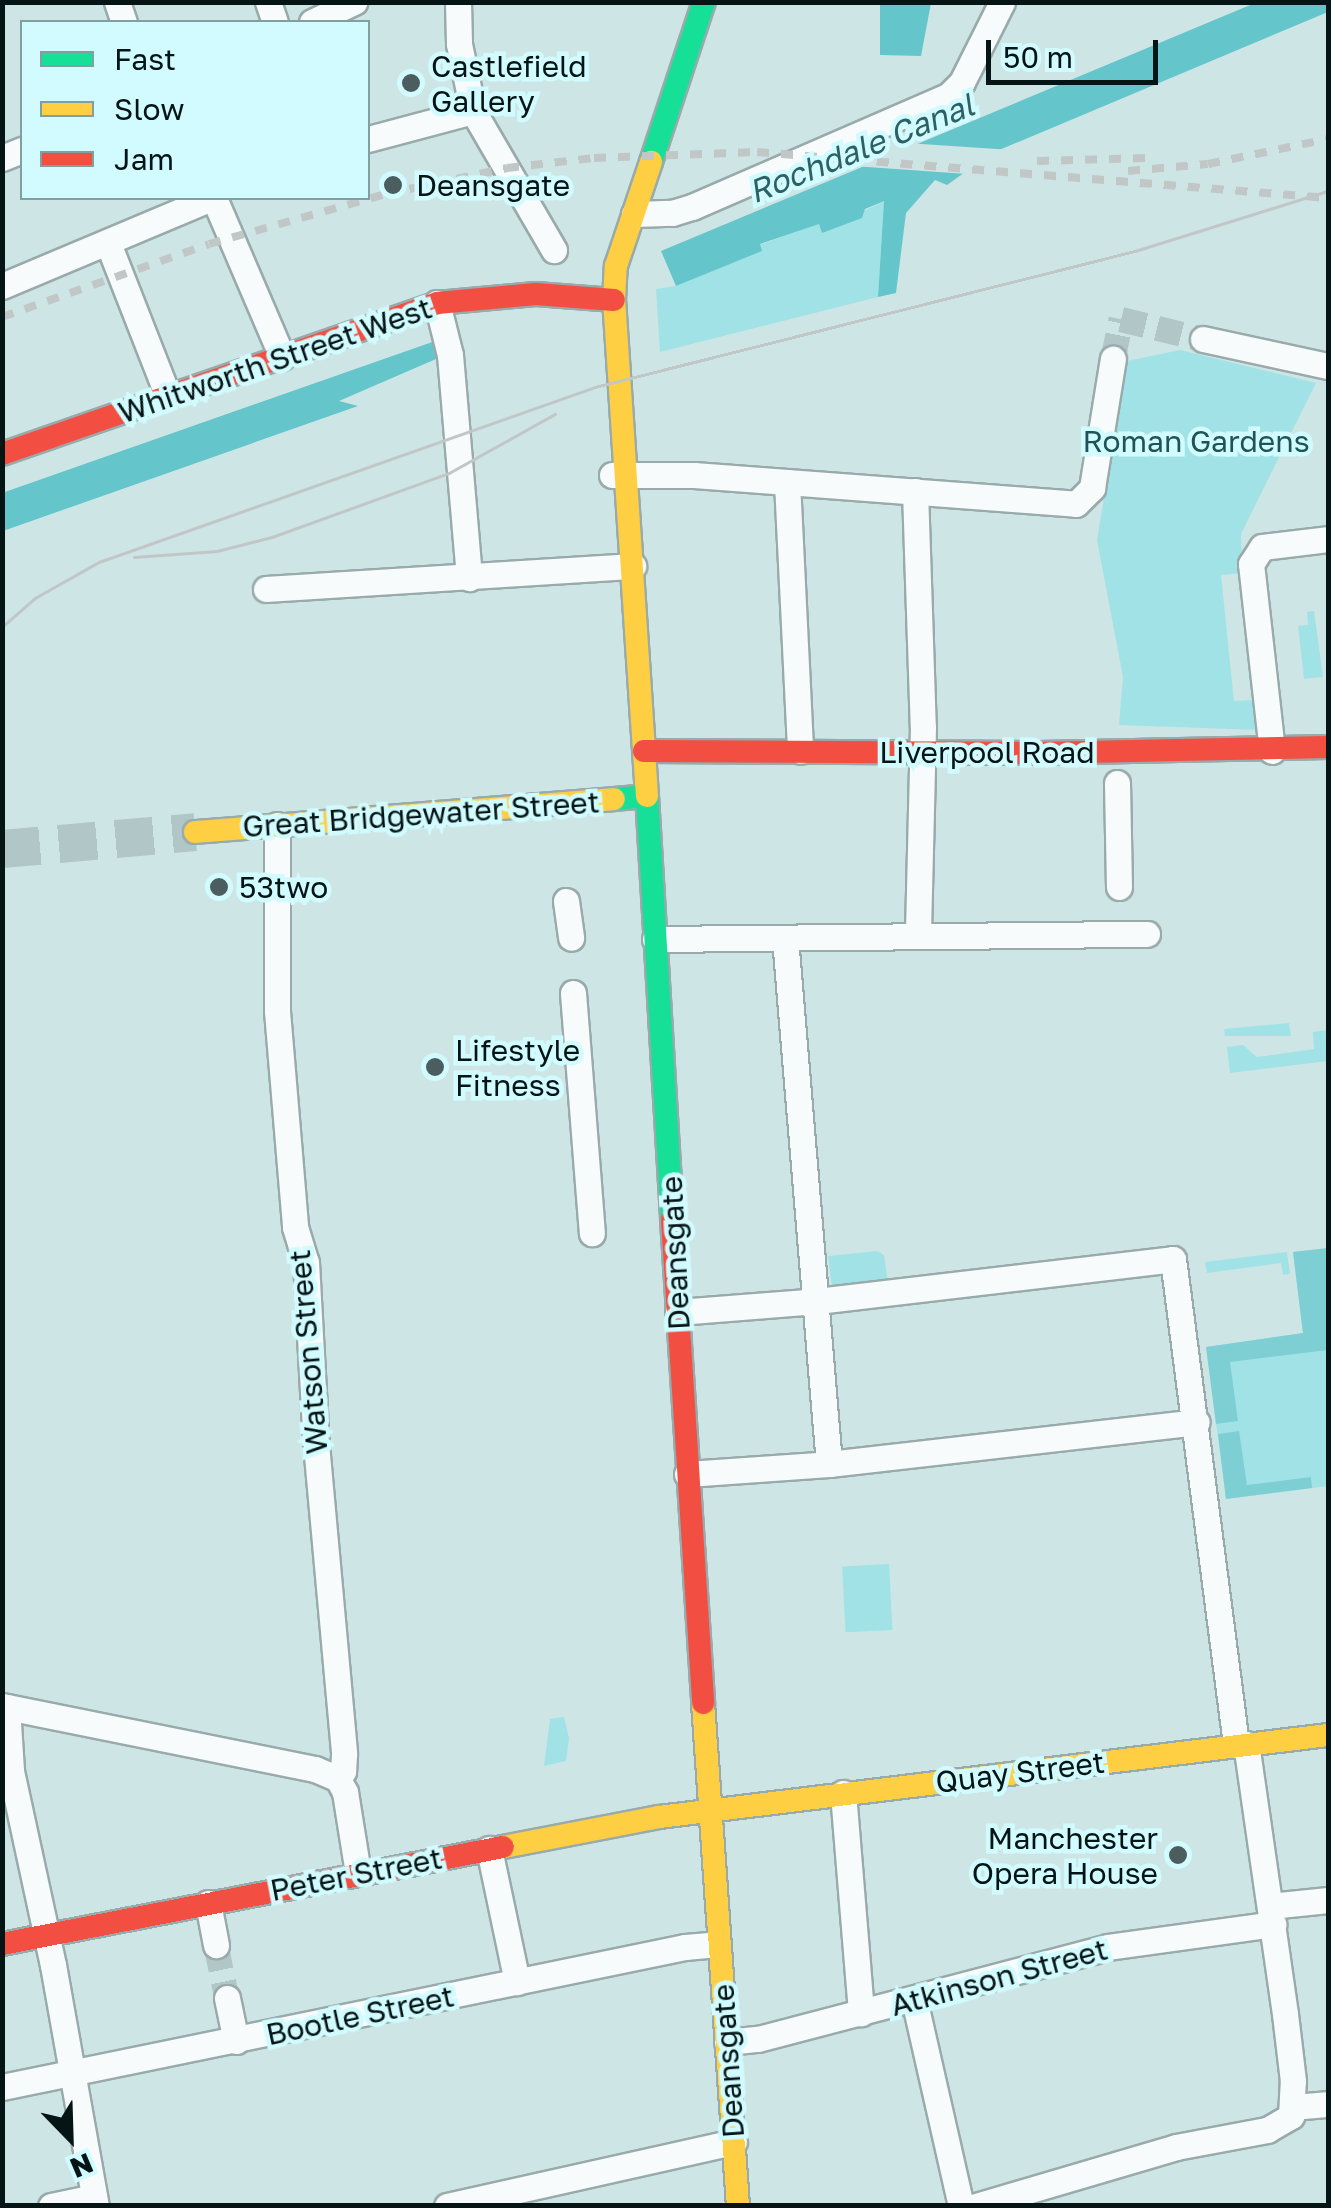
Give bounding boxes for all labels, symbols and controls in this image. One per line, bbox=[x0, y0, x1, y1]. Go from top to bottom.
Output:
legend bbox=[20, 20, 370, 200]
scale bar bbox=[991, 20, 1164, 82]
text: 50 m bbox=[1003, 39, 1073, 75]
text: Fast bbox=[114, 41, 176, 77]
place label: Castlefield Gallery bbox=[431, 48, 587, 118]
marker: Castlefield Gallery bbox=[400, 72, 422, 94]
water label: Rochdale Canal bbox=[743, 85, 979, 211]
text: Slow bbox=[114, 91, 185, 127]
text: Jam bbox=[114, 141, 174, 177]
place label: Deansgate bbox=[416, 167, 570, 203]
marker: Deansgate bbox=[380, 172, 406, 198]
street label: Whitworth Street West bbox=[114, 289, 436, 431]
park label: Roman Gardens bbox=[1082, 423, 1310, 459]
street label: Liverpool Road bbox=[879, 734, 1095, 770]
street label: Great Bridgewater Street bbox=[241, 784, 601, 844]
place label: 53two bbox=[239, 869, 328, 905]
marker: 53two bbox=[208, 876, 230, 898]
place label: Lifestyle Fitness bbox=[455, 1032, 580, 1102]
marker: Lifestyle Fitness bbox=[424, 1056, 446, 1078]
street label: Deansgate bbox=[653, 1175, 697, 1331]
street label: Watson Street bbox=[281, 1248, 335, 1456]
street label: Quay Street bbox=[934, 1744, 1106, 1800]
place label: Manchester Opera House bbox=[972, 1820, 1158, 1890]
street label: Peter Street bbox=[267, 1840, 445, 1908]
marker: Manchester Opera House bbox=[1167, 1844, 1189, 1866]
street label: Atkinson Street bbox=[887, 1931, 1111, 2023]
street label: Bootle Street bbox=[263, 1978, 457, 2052]
street label: Deansgate bbox=[705, 1983, 751, 2139]
north arrow bbox=[20, 2088, 120, 2188]
text: N bbox=[66, 2147, 98, 2185]

